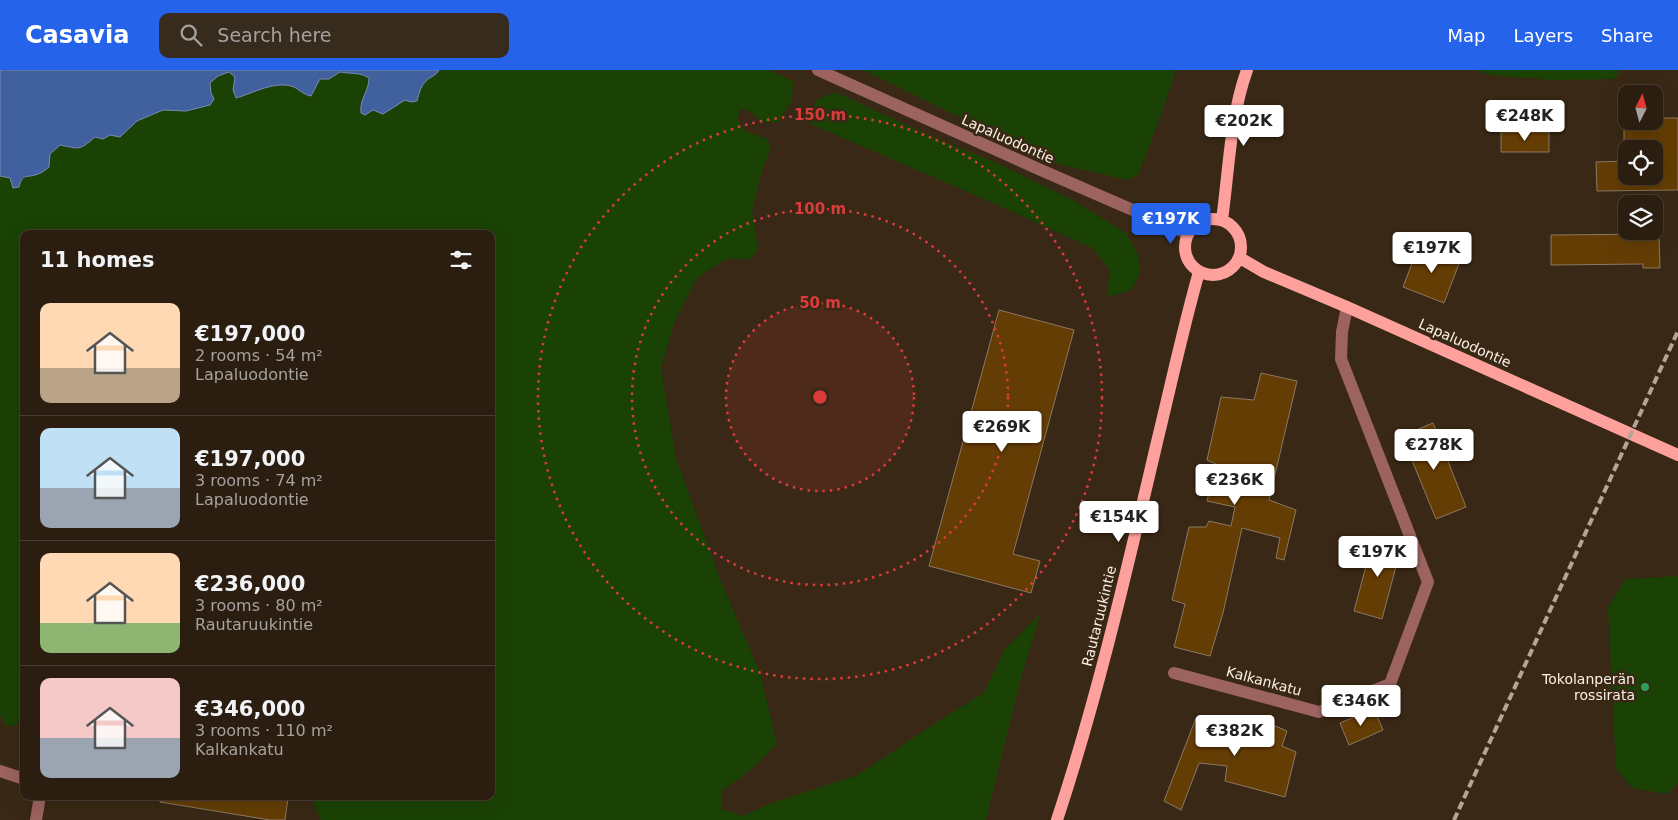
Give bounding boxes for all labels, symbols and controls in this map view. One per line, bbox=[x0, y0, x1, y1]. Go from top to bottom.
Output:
search box bbox=[159, 13, 509, 58]
text: Casavia bbox=[25, 21, 129, 49]
icon: search bbox=[177, 21, 205, 49]
text: Search here bbox=[217, 24, 332, 46]
text: Map bbox=[1447, 25, 1485, 46]
text: Layers bbox=[1513, 25, 1573, 46]
text: Share bbox=[1601, 25, 1653, 46]
north arrow bbox=[1618, 85, 1662, 130]
map controls bbox=[1618, 85, 1663, 240]
pin: €248K bbox=[1490, 100, 1560, 142]
pin: €202K bbox=[1209, 104, 1279, 147]
text: 150 m bbox=[794, 106, 846, 124]
text: €248K bbox=[1497, 106, 1553, 125]
street label: Lapaluodontie bbox=[959, 111, 1057, 167]
text: €202K bbox=[1216, 111, 1272, 130]
button: locate bbox=[1618, 140, 1663, 185]
button: layers bbox=[1618, 195, 1663, 240]
text: 100 m bbox=[794, 200, 846, 218]
pin: €197K bbox=[1136, 202, 1206, 245]
text: €197K bbox=[1143, 209, 1199, 228]
pin: €197K bbox=[1397, 232, 1467, 274]
text: €197K bbox=[1404, 238, 1460, 257]
icon: filters bbox=[447, 246, 475, 274]
text: 11 homes bbox=[40, 248, 155, 272]
text: 50 m bbox=[799, 294, 841, 312]
street label: Lapaluodontie bbox=[1416, 315, 1514, 371]
text: €197,000 bbox=[195, 322, 305, 346]
icon: home bbox=[80, 323, 140, 383]
text: 2 rooms · 54 m² bbox=[195, 346, 323, 365]
text: Lapaluodontie bbox=[195, 365, 309, 384]
centre of rings bbox=[811, 388, 829, 406]
pin: €269K bbox=[967, 410, 1037, 453]
text: €269K bbox=[974, 417, 1030, 436]
pin: €278K bbox=[1399, 428, 1469, 471]
text: €278K bbox=[1406, 435, 1462, 454]
text: €197,000 bbox=[195, 447, 305, 471]
icon: home bbox=[80, 448, 140, 508]
pin: €236K bbox=[1200, 464, 1270, 506]
text: €236K bbox=[1207, 470, 1263, 489]
text: 3 rooms · 74 m² bbox=[195, 471, 323, 490]
text: Lapaluodontie bbox=[195, 490, 309, 509]
pin: €154K bbox=[1084, 500, 1154, 543]
text: €154K bbox=[1091, 507, 1147, 526]
pin: €197K bbox=[1343, 536, 1413, 578]
text: €197K bbox=[1350, 542, 1406, 561]
street label: Rautaruukintie bbox=[1079, 564, 1119, 668]
text: €236,000 bbox=[195, 572, 305, 596]
icon: home bbox=[80, 573, 140, 633]
text: 3 rooms · 80 m² bbox=[195, 596, 323, 615]
text: Rautaruukintie bbox=[195, 615, 313, 634]
street label: Kalkankatu bbox=[1224, 663, 1304, 699]
place label: Tokolanperän rossirata bbox=[1541, 671, 1635, 703]
marker: Tokolanperän rossirata bbox=[1639, 681, 1651, 693]
pin: €346K bbox=[1326, 684, 1396, 727]
text: €346K bbox=[1333, 691, 1389, 710]
text: €346,000 bbox=[195, 697, 305, 721]
icon: home bbox=[80, 698, 140, 758]
pin: €382K bbox=[1200, 714, 1270, 757]
text: 3 rooms · 110 m² bbox=[195, 721, 333, 740]
text: €382K bbox=[1207, 721, 1263, 740]
text: Kalkankatu bbox=[195, 740, 284, 759]

